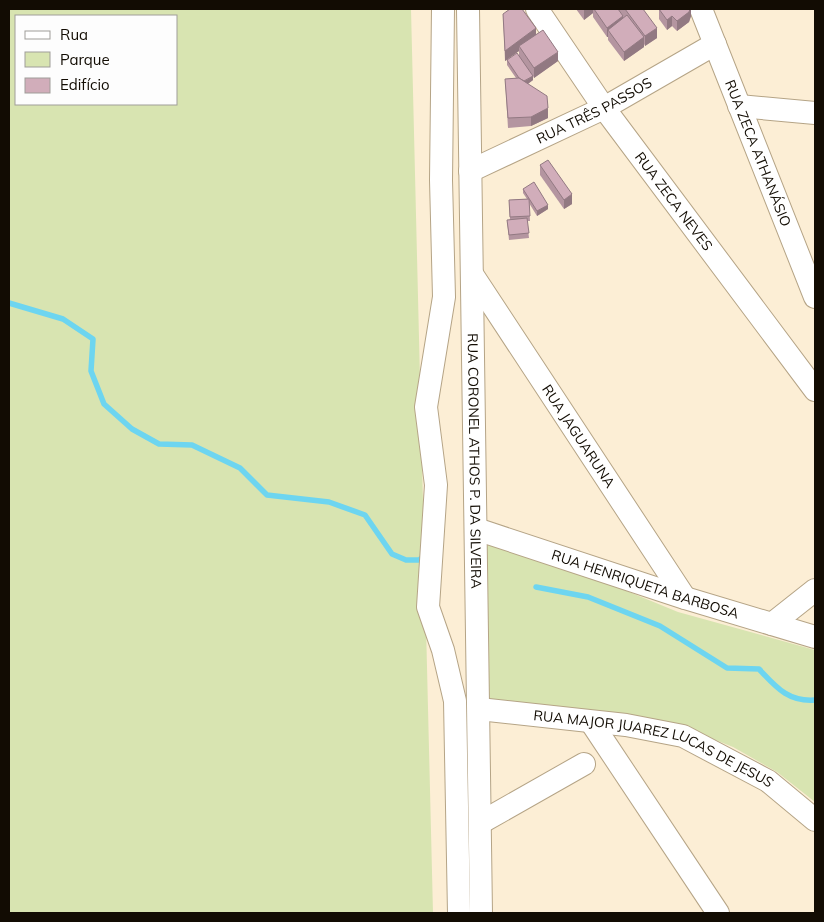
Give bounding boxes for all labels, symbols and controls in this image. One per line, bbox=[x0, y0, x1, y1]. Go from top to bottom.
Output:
legend bbox=[15, 15, 178, 105]
text: Rua bbox=[60, 25, 88, 44]
text: Parque bbox=[60, 50, 110, 69]
street label: RUA TRÊS PASSOS bbox=[533, 73, 655, 148]
text: Edifício bbox=[60, 75, 110, 94]
street label: RUA ZECA ATHANÁSIO bbox=[721, 77, 795, 229]
street label: RUA ZECA NEVES bbox=[631, 148, 717, 254]
street label: RUA CORONEL ATHOS P. DA SILVEIRA bbox=[464, 333, 485, 590]
street label: RUA JAGUARUNA bbox=[538, 381, 619, 492]
street label: RUA HENRIQUETA BARBOSA bbox=[549, 546, 742, 623]
street label: RUA MAJOR JUAREZ LUCAS DE JESUS bbox=[533, 706, 778, 791]

